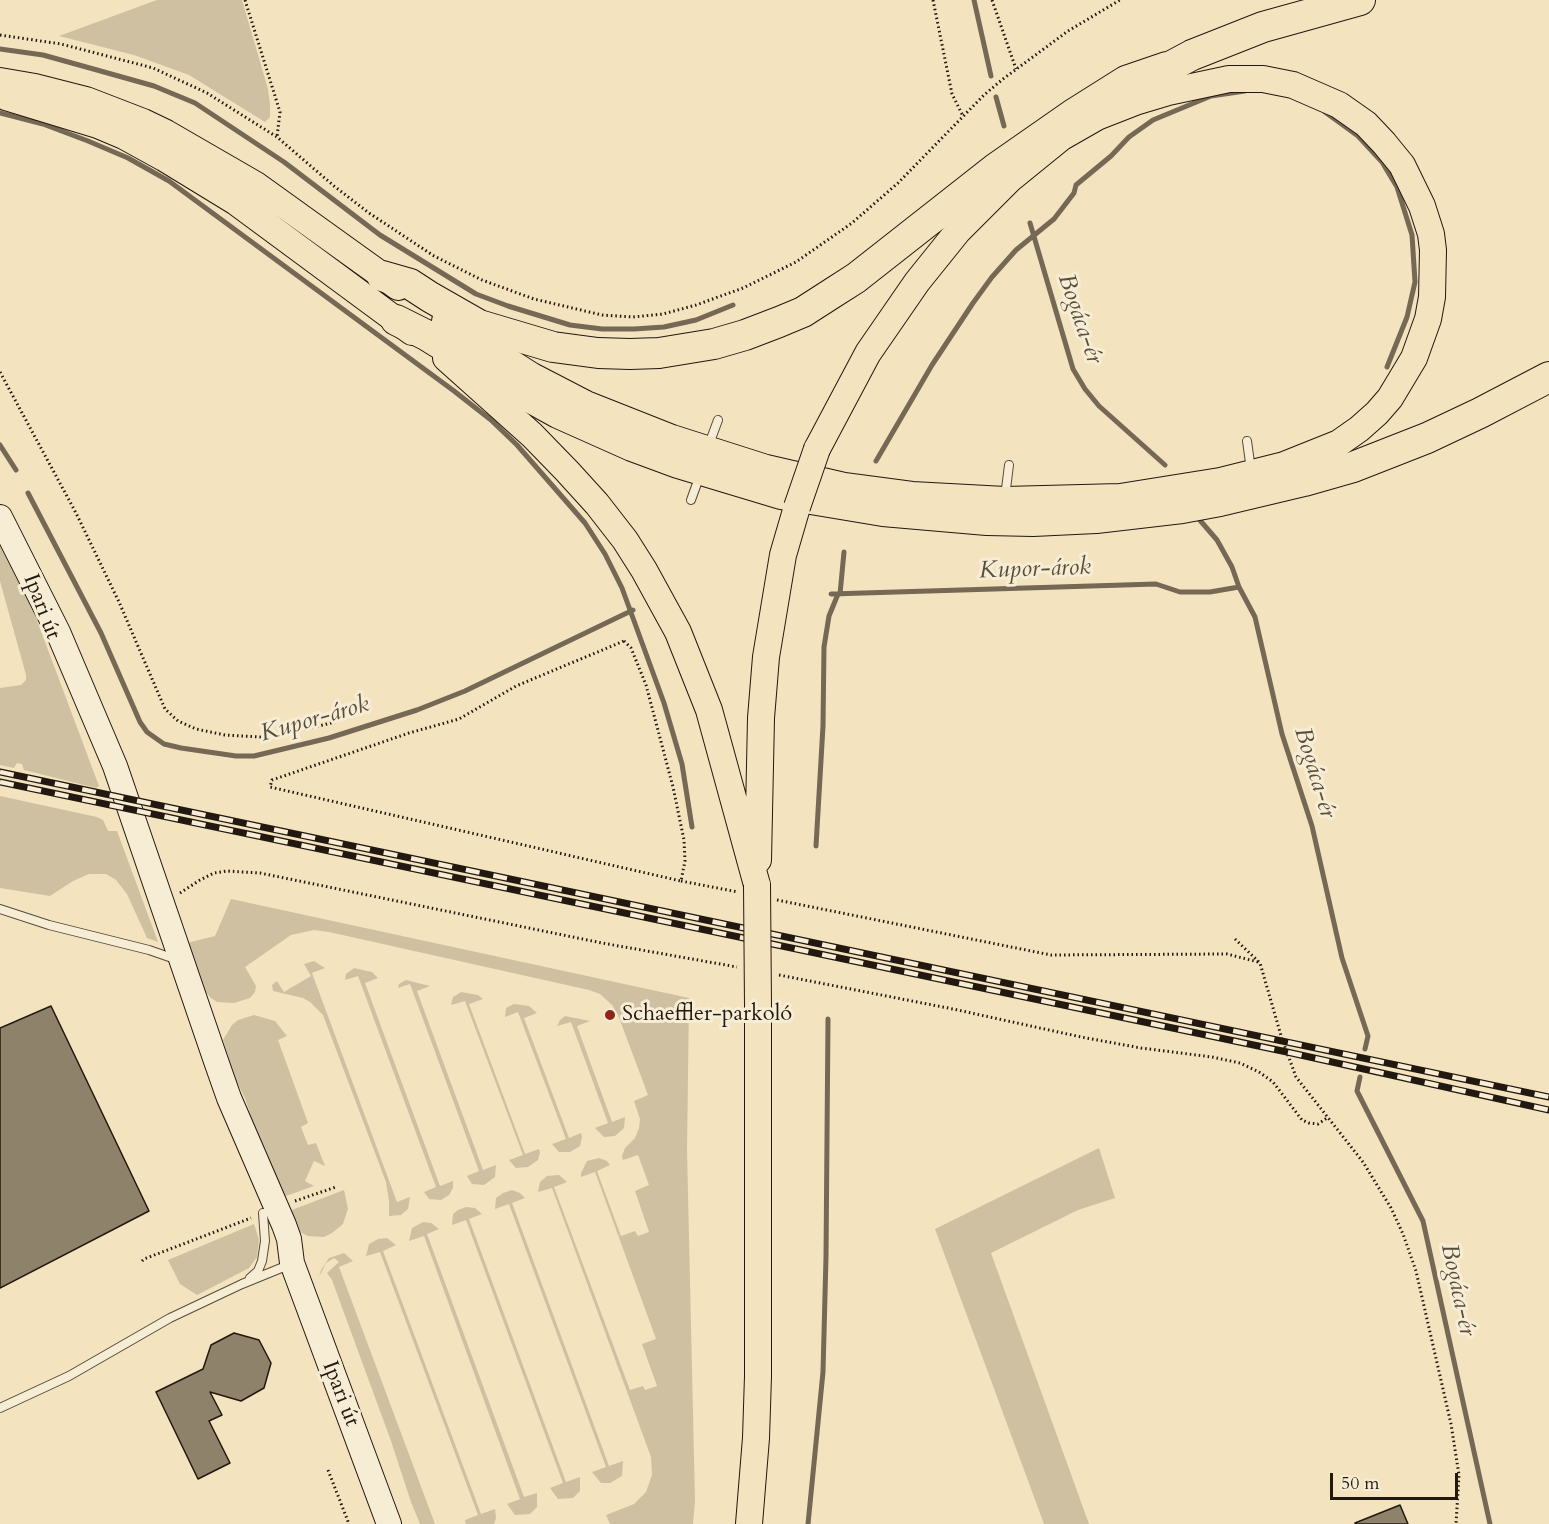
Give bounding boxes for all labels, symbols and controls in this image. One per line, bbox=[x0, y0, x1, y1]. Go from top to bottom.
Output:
water label: Bogáca-ér bbox=[1050, 270, 1108, 368]
water label: Kupor-árok bbox=[978, 554, 1092, 586]
street label: Ipari út bbox=[17, 571, 65, 643]
water label: Kupor-árok bbox=[257, 691, 373, 749]
water label: Bogáca-ér bbox=[1287, 724, 1341, 822]
place label: Schaeffler-parkoló bbox=[622, 1002, 792, 1028]
marker: Schaeffler-parkoló bbox=[603, 1008, 617, 1022]
water label: Bogáca-ér bbox=[1433, 1241, 1481, 1339]
street label: Ipari út bbox=[316, 1358, 364, 1430]
scale bar bbox=[1333, 1461, 1460, 1499]
text: 50 m bbox=[1341, 1471, 1380, 1496]

